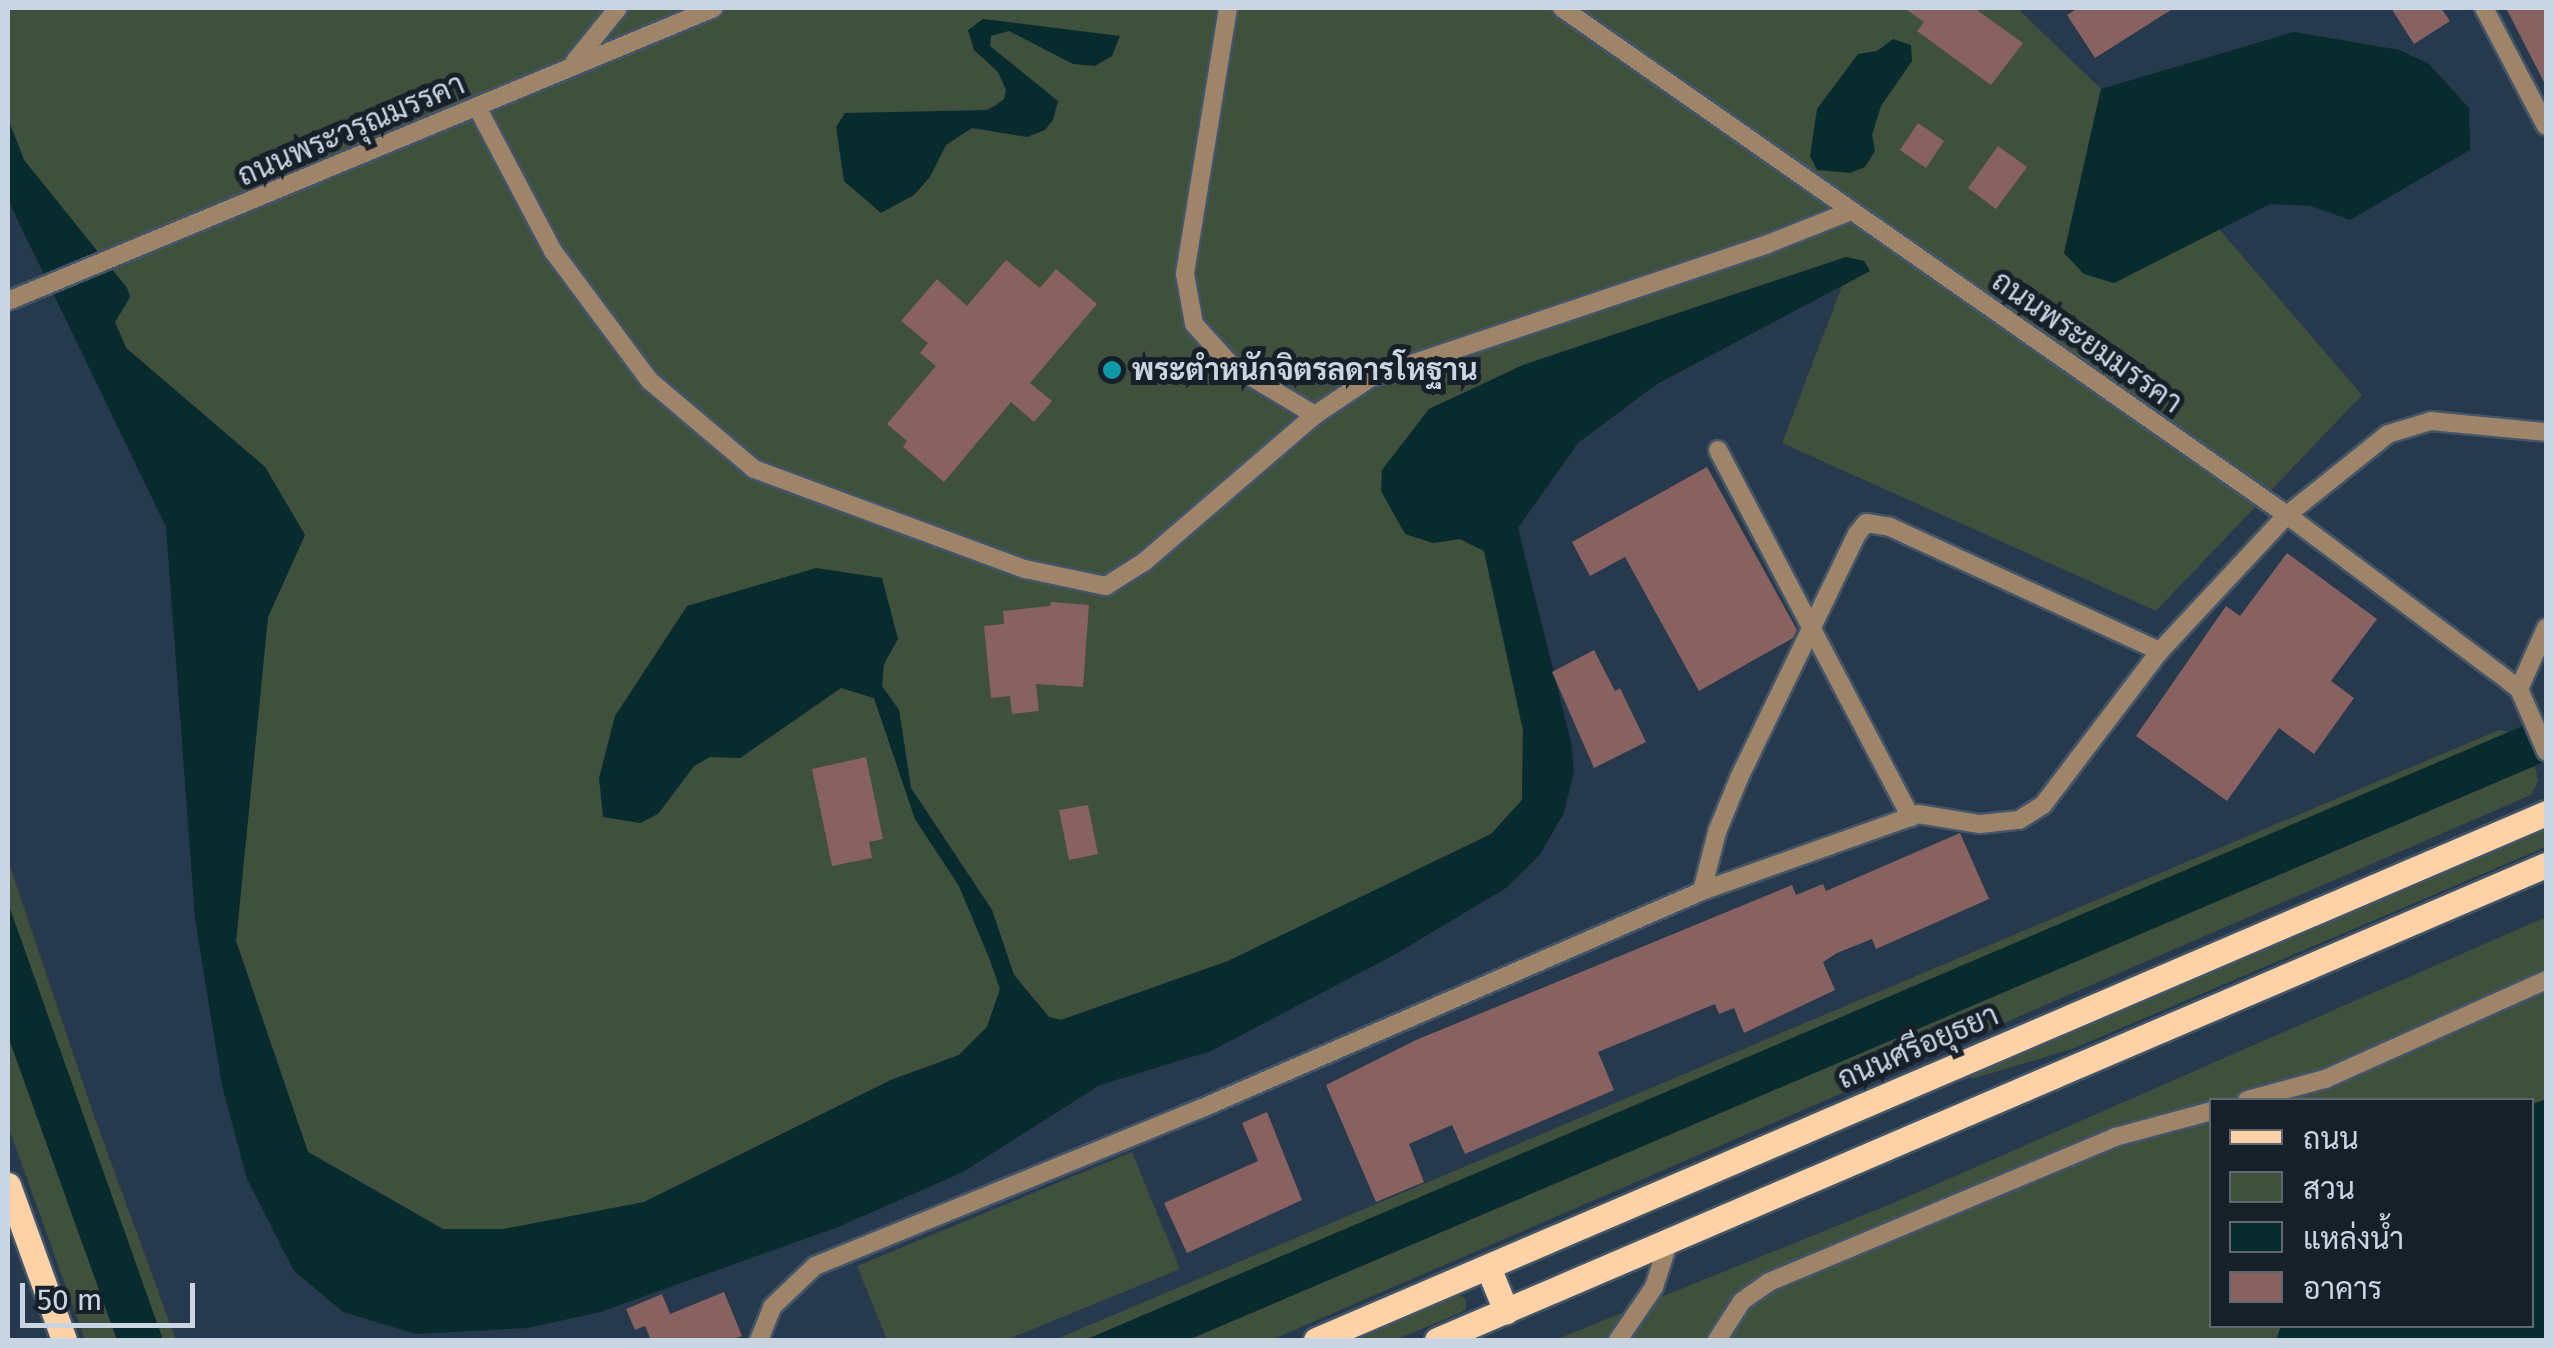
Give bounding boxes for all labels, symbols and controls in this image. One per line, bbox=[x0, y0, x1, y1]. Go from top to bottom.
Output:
street label: ถนนพระวรุณมรรคา bbox=[232, 66, 470, 194]
street label: ถนนพระยมมรรคา bbox=[1985, 263, 2189, 421]
place label: พระตำหนักจิตรลดารโหฐาน bbox=[1132, 352, 1478, 388]
marker: พระตำหนักจิตรลดารโหฐาน bbox=[1101, 359, 1123, 381]
street label: ถนนศรีอยุธยา bbox=[1832, 997, 2004, 1097]
legend bbox=[2209, 1098, 2534, 1328]
text: ถนน bbox=[2303, 1121, 2359, 1157]
text: สวน bbox=[2303, 1171, 2355, 1207]
text: แหล่งน้ำ bbox=[2303, 1221, 2404, 1257]
scale bar bbox=[25, 1263, 200, 1325]
text: อาคาร bbox=[2303, 1271, 2382, 1307]
text: 50 m bbox=[37, 1282, 102, 1318]

